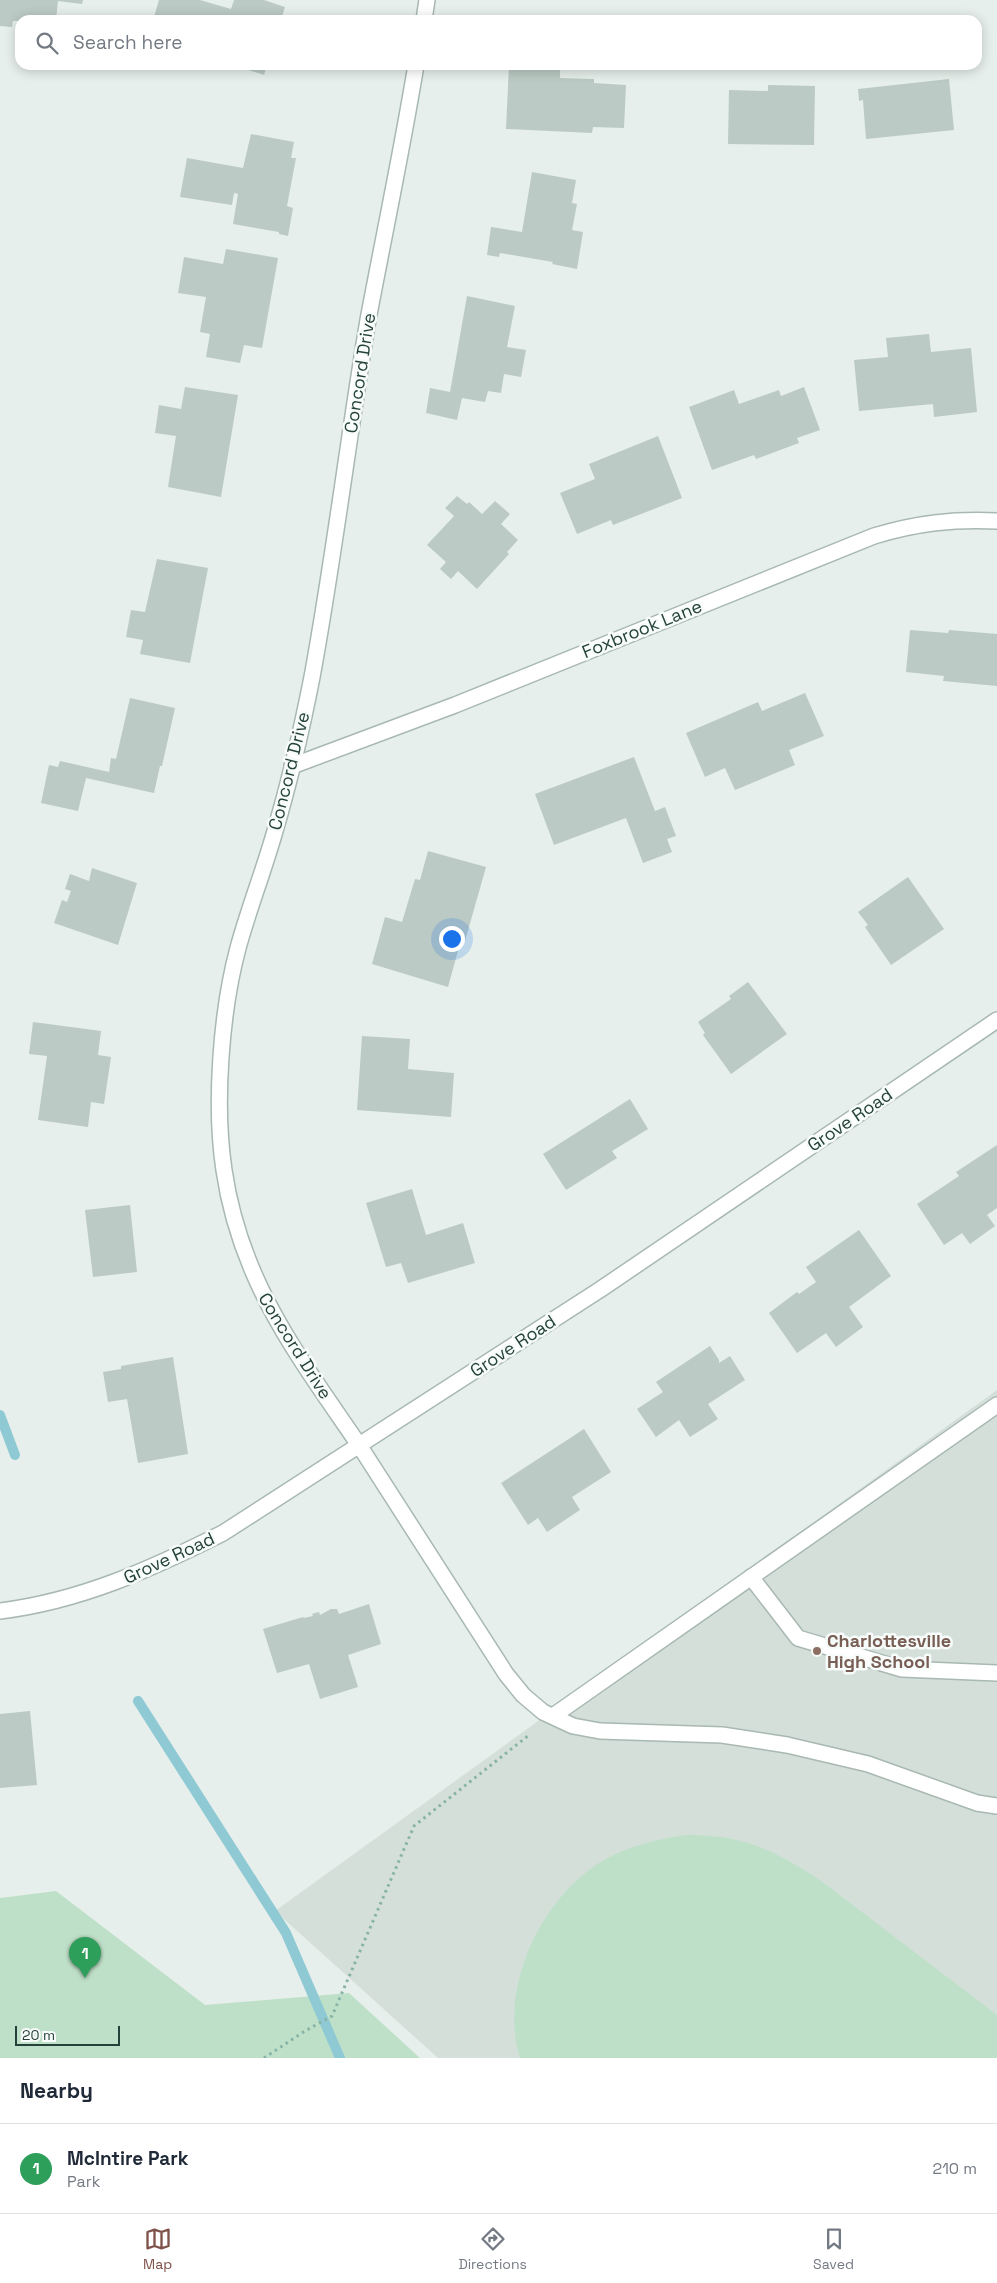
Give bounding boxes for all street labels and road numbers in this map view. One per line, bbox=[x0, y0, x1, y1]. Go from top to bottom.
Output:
street label: Concord Drive bbox=[339, 311, 380, 435]
street label: Foxbrook Lane bbox=[578, 594, 705, 663]
street label: Concord Drive bbox=[263, 709, 314, 833]
street label: Grove Road bbox=[803, 1083, 897, 1156]
street label: Concord Drive bbox=[254, 1288, 337, 1403]
street label: Grove Road bbox=[465, 1309, 560, 1382]
street label: Grove Road bbox=[120, 1526, 218, 1589]

